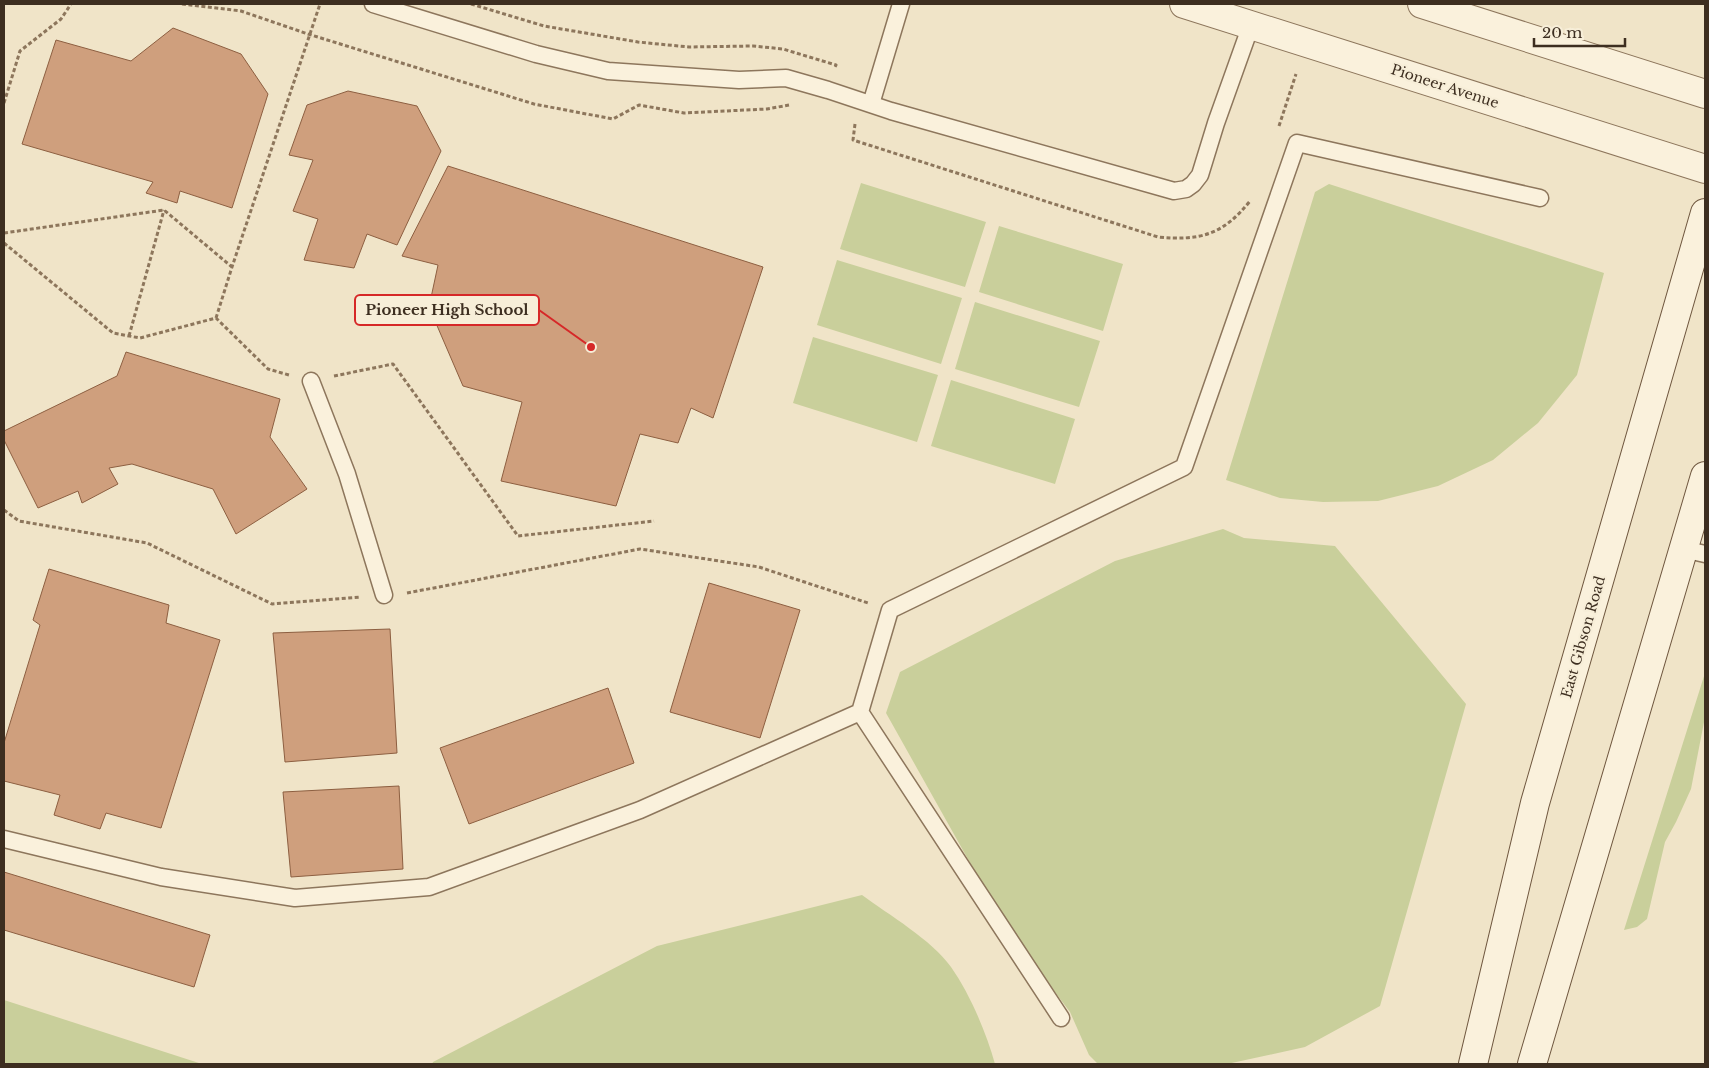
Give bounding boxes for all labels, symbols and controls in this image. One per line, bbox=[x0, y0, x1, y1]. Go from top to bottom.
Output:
scale bar bbox=[1534, 15, 1625, 47]
text: 20 m bbox=[1542, 23, 1582, 42]
street label: Pioneer Avenue bbox=[1389, 60, 1501, 112]
callout: Pioneer High School bbox=[355, 295, 539, 325]
text: Pioneer High School bbox=[365, 300, 529, 319]
street label: East Gibson Road bbox=[1557, 573, 1609, 700]

